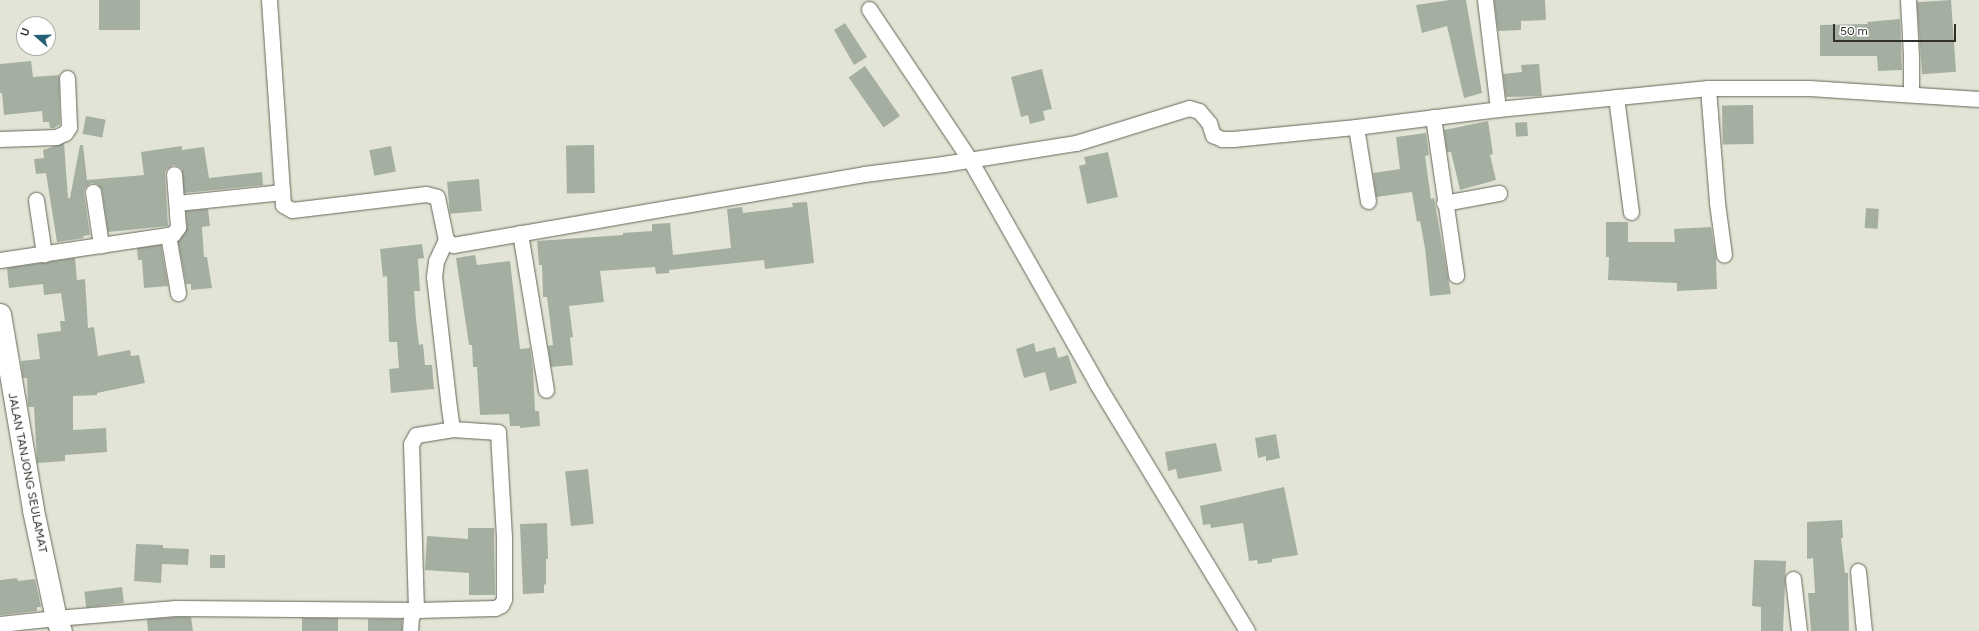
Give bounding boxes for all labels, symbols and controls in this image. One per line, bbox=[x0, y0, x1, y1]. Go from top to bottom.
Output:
north arrow bbox=[16, 16, 56, 56]
scale bar bbox=[1835, 16, 1958, 42]
text: 50 m bbox=[1840, 24, 1868, 38]
text: U bbox=[18, 26, 33, 38]
street label: JALAN TANJONG SEULAMAT bbox=[4, 392, 50, 554]

